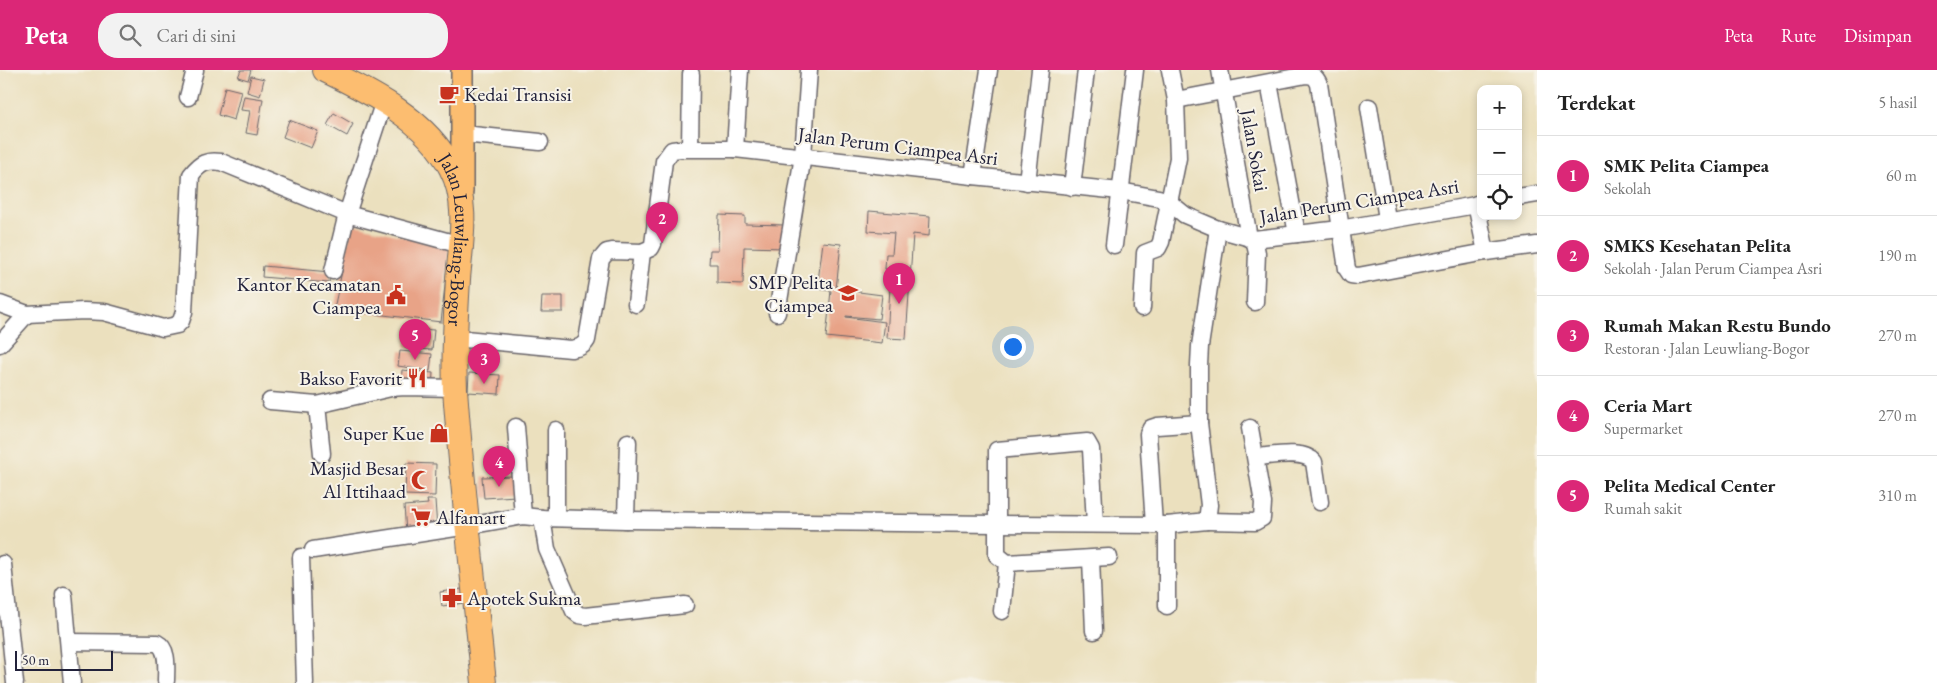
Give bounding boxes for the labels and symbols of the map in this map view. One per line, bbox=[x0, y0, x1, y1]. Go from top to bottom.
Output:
place label: Kedai Transisi bbox=[464, 81, 572, 107]
cafe icon: Kedai Transisi bbox=[438, 83, 460, 105]
street label: Jalan Sokai bbox=[1235, 105, 1275, 193]
street label: Jalan Perum Ciampea Asri bbox=[794, 121, 1000, 171]
street label: Jalan Leuwliang-Bogor bbox=[431, 146, 475, 327]
street label: Jalan Perum Ciampea Asri bbox=[1256, 172, 1461, 230]
pin: 2 bbox=[646, 202, 678, 243]
pin: 1 bbox=[883, 263, 915, 304]
place label: SMP Pelita Ciampea bbox=[749, 269, 833, 318]
place label: Kantor Kecamatan Ciampea bbox=[237, 271, 381, 320]
school or university icon: SMP Pelita Ciampea bbox=[837, 282, 859, 304]
public building icon: Kantor Kecamatan Ciampea bbox=[385, 284, 407, 306]
pin: 5 bbox=[399, 319, 431, 360]
your location bbox=[1000, 334, 1026, 360]
pin: 3 bbox=[468, 343, 500, 384]
place label: Bakso Favorit bbox=[299, 365, 403, 391]
restaurant icon: Bakso Favorit bbox=[406, 367, 428, 389]
place label: Super Kue bbox=[343, 420, 424, 446]
shop icon: Super Kue bbox=[428, 422, 450, 444]
pin: 4 bbox=[483, 446, 515, 487]
place label: Masjid Besar Al Ittihaad bbox=[310, 455, 407, 504]
mosque icon: Masjid Besar Al Ittihaad bbox=[410, 469, 432, 491]
place label: Alfamart bbox=[435, 504, 506, 530]
supermarket icon: Alfamart bbox=[410, 506, 432, 528]
place label: Apotek Sukma bbox=[466, 585, 581, 611]
pharmacy icon: Apotek Sukma bbox=[441, 587, 463, 609]
scale bar bbox=[15, 648, 112, 671]

